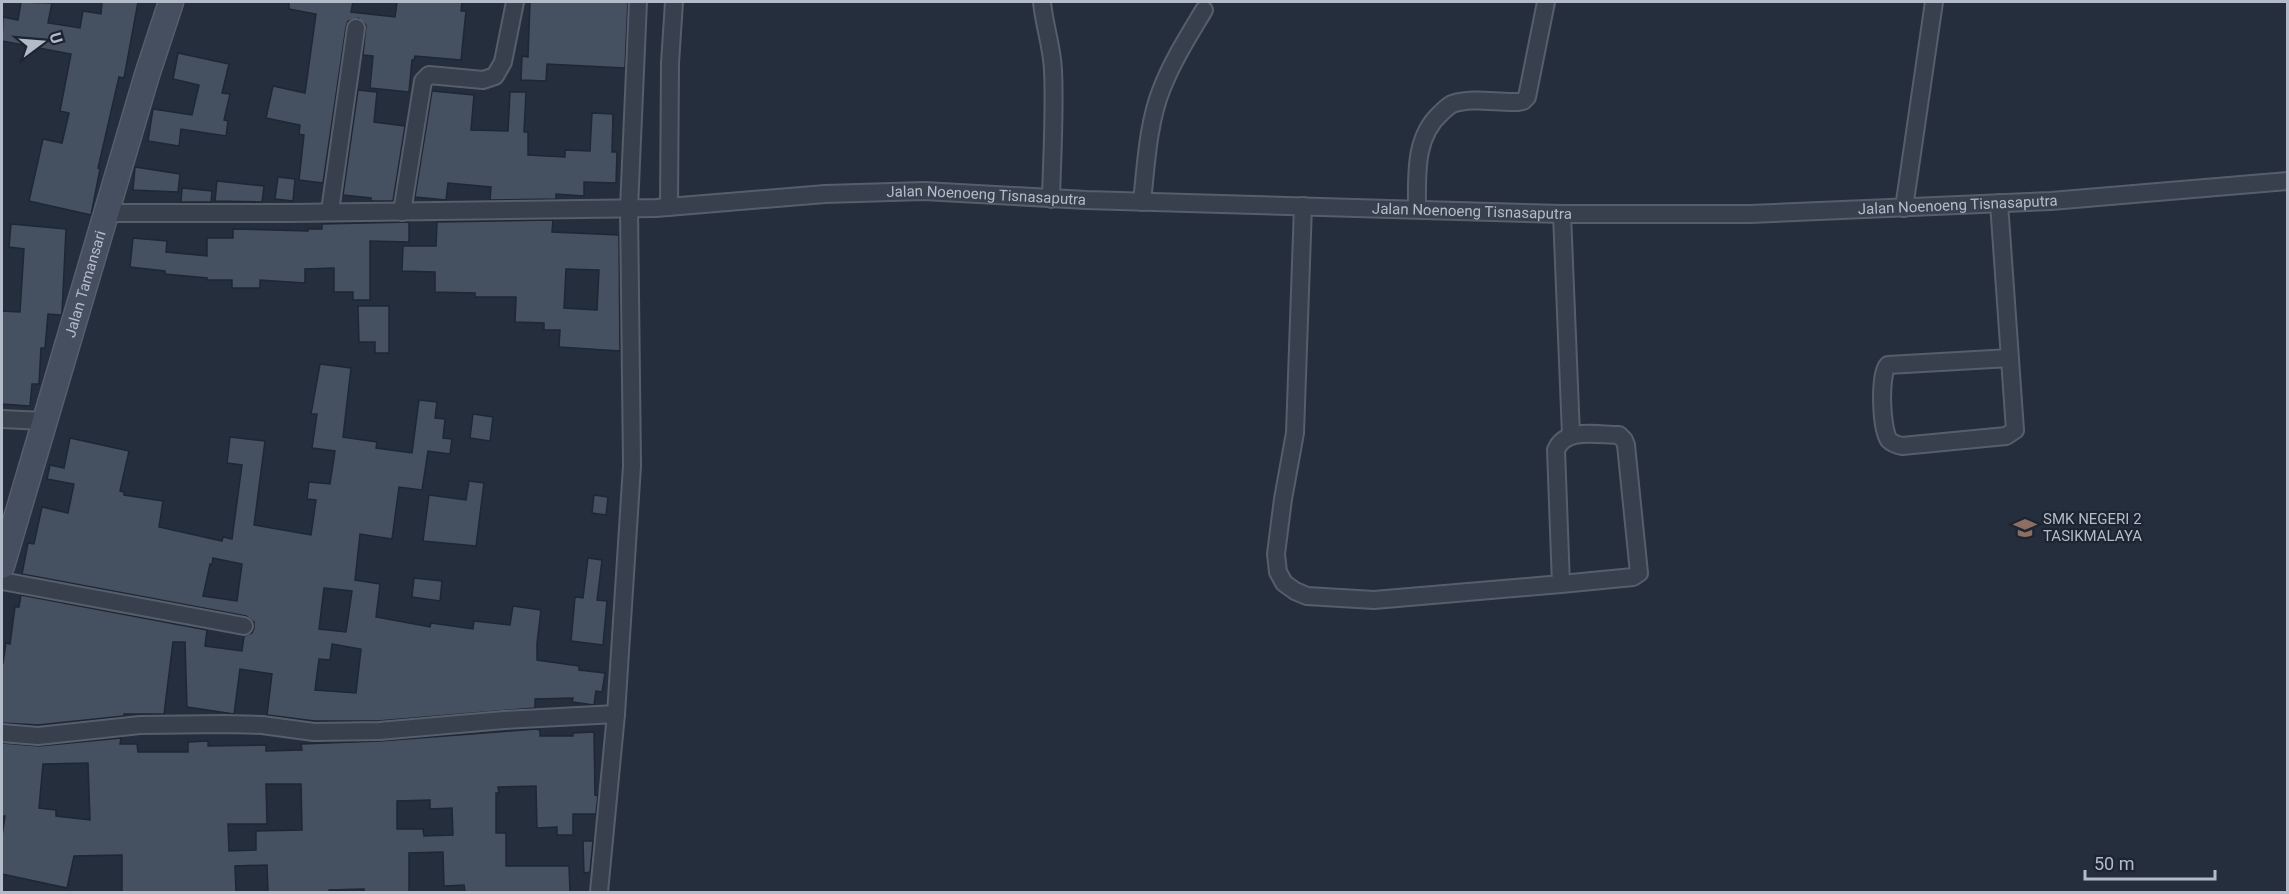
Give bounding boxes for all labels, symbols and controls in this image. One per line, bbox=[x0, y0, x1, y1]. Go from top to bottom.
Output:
north arrow bbox=[12, 12, 72, 72]
text: U bbox=[45, 30, 67, 46]
street label: Jalan Noenoeng Tisnasaputra bbox=[886, 182, 1087, 209]
street label: Jalan Noenoeng Tisnasaputra bbox=[1857, 191, 2058, 218]
street label: Jalan Noenoeng Tisnasaputra bbox=[1372, 199, 1572, 223]
street label: Jalan Tamansari bbox=[61, 228, 110, 340]
place label: SMK NEGERI 2 TASIKMALAYA bbox=[2043, 510, 2142, 545]
school or university icon: SMK NEGERI 2 TASIKMALAYA bbox=[2012, 515, 2038, 541]
scale bar bbox=[2085, 843, 2216, 881]
text: 50 m bbox=[2094, 853, 2134, 874]

